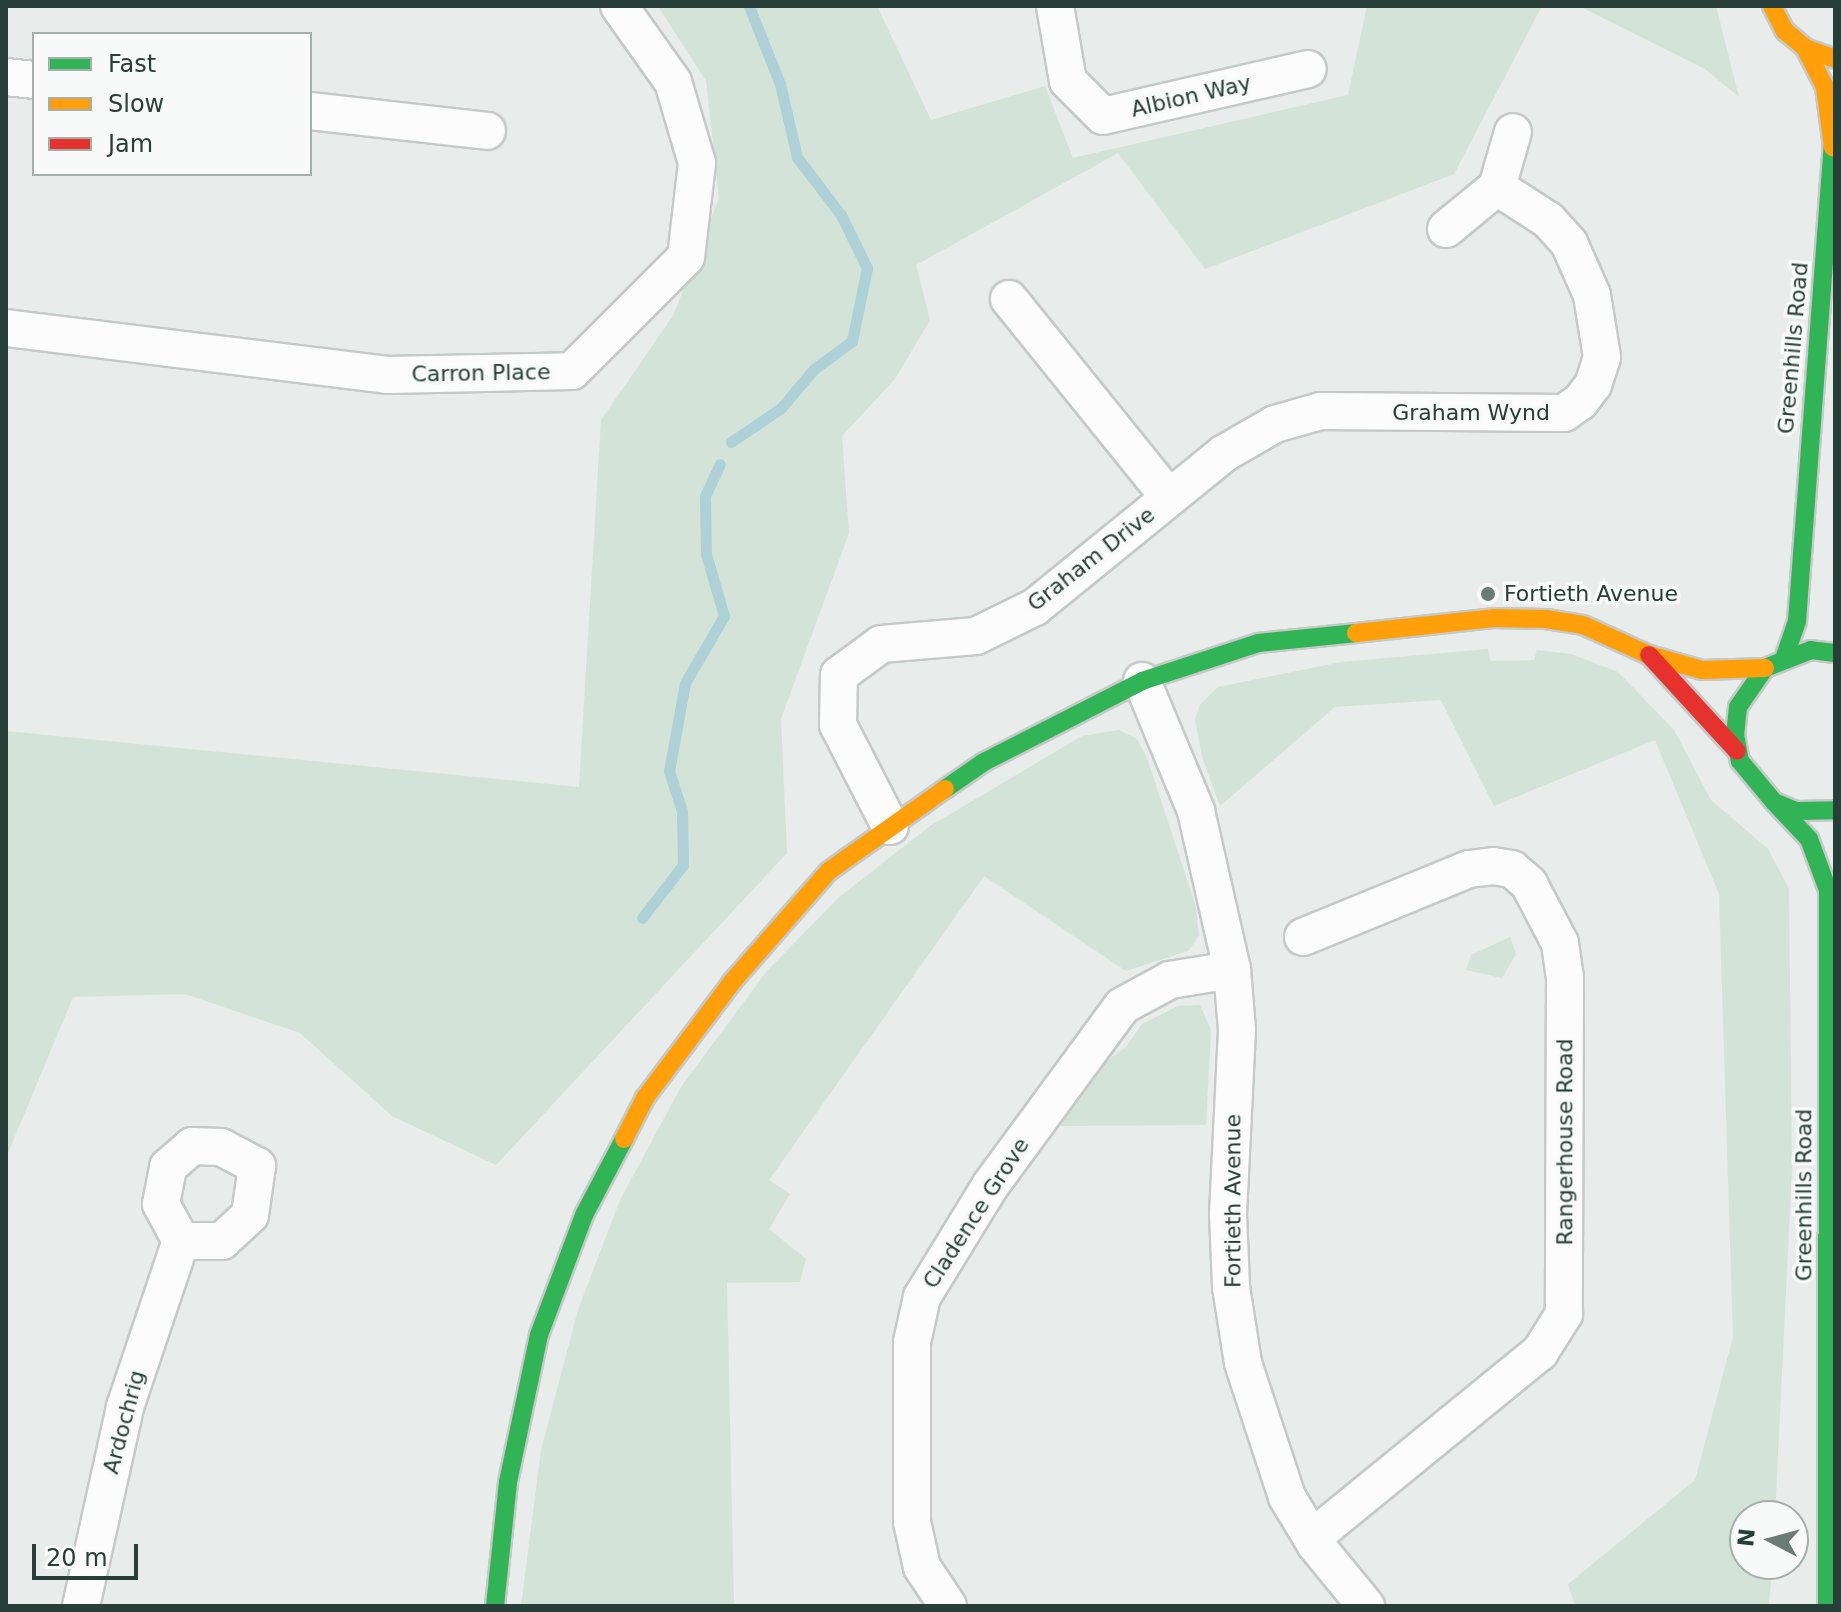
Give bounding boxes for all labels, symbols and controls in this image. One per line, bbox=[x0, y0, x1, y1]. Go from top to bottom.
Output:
legend bbox=[32, 32, 312, 176]
text: Fast bbox=[108, 50, 156, 78]
street label: Albion Way bbox=[1128, 69, 1254, 123]
text: Slow bbox=[108, 90, 164, 118]
text: Jam bbox=[108, 130, 153, 158]
street label: Greenhills Road bbox=[1772, 261, 1814, 435]
street label: Carron Place bbox=[411, 359, 551, 387]
street label: Graham Wynd bbox=[1392, 400, 1550, 426]
street label: Graham Drive bbox=[1022, 501, 1160, 617]
place label: Fortieth Avenue bbox=[1504, 581, 1678, 607]
marker: Fortieth Avenue bbox=[1479, 585, 1497, 603]
street label: Rangerhouse Road bbox=[1552, 1039, 1578, 1245]
street label: Greenhills Road bbox=[1791, 1109, 1817, 1281]
street label: Fortieth Avenue bbox=[1220, 1114, 1246, 1288]
street label: Cladence Grove bbox=[917, 1133, 1035, 1293]
street label: Ardochrig bbox=[97, 1367, 151, 1477]
north arrow bbox=[1729, 1500, 1809, 1580]
text: N bbox=[1733, 1527, 1760, 1548]
scale bar bbox=[36, 1528, 142, 1578]
text: 20 m bbox=[46, 1544, 108, 1572]

